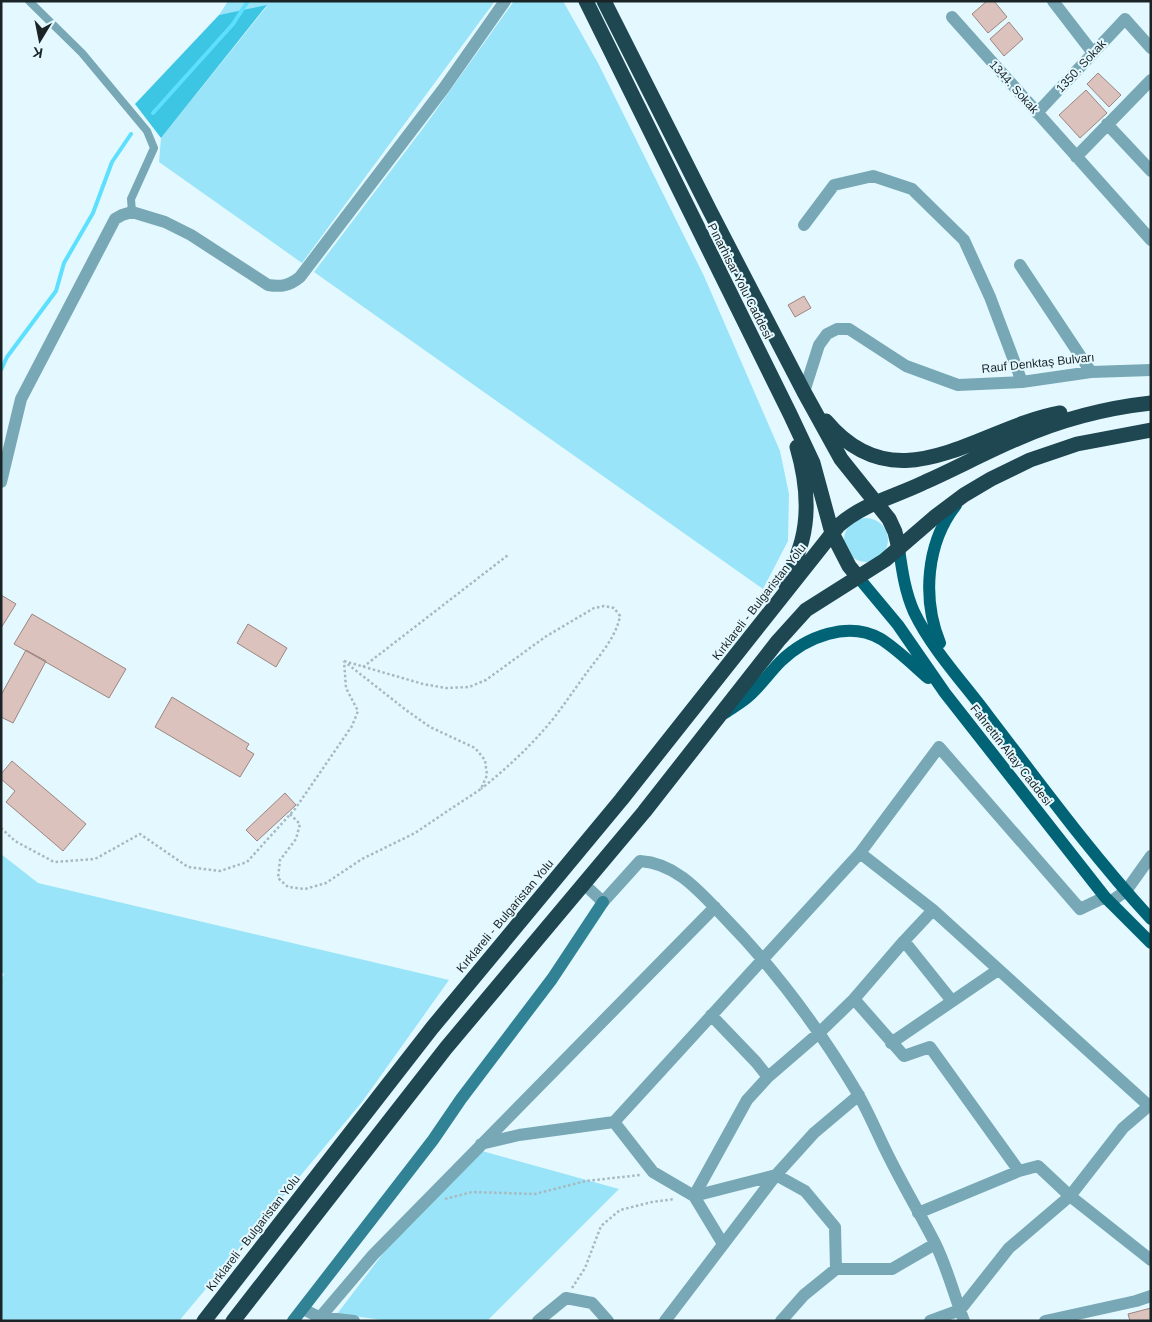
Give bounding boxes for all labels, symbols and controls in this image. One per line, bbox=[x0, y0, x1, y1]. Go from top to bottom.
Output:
north arrow bbox=[15, 15, 65, 65]
street label: 1350. Sokak bbox=[1053, 36, 1110, 95]
text: K bbox=[31, 44, 44, 62]
street label: 1344. Sokak bbox=[986, 58, 1042, 117]
street label: Pınarhisar Yolu Caddesi bbox=[705, 221, 775, 341]
street label: Rauf Denktaş Bulvarı bbox=[981, 350, 1095, 376]
street label: Kırklareli - Bulgaristan Yolu bbox=[709, 541, 809, 663]
street label: Fahrettin Altay Caddesi bbox=[967, 702, 1055, 808]
street label: Kırklareli - Bulgaristan Yolu bbox=[454, 857, 556, 975]
street label: Kırklareli - Bulgaristan Yolu bbox=[203, 1172, 303, 1294]

